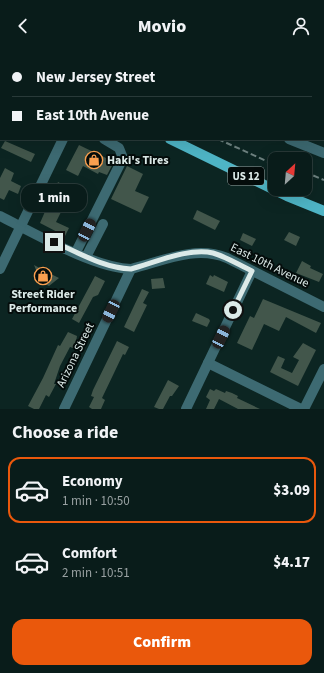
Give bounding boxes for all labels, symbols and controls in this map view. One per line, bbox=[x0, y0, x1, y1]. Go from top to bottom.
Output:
text: Movio bbox=[138, 14, 186, 39]
icon: back bbox=[12, 15, 34, 37]
icon: person bbox=[290, 15, 312, 37]
text: New Jersey Street bbox=[36, 67, 155, 88]
text: East 10th Avenue bbox=[36, 105, 149, 126]
shop icon: Haki's Tires bbox=[84, 150, 104, 170]
place label: Haki's Tires bbox=[107, 152, 169, 169]
north arrow bbox=[268, 152, 312, 196]
map controls bbox=[268, 152, 312, 196]
road number: US 12 bbox=[228, 167, 264, 185]
callout: 1 min bbox=[21, 184, 87, 212]
text: 1 min bbox=[38, 189, 70, 207]
car bbox=[76, 217, 98, 243]
route end bbox=[45, 233, 63, 251]
street label: East 10th Avenue bbox=[228, 239, 312, 292]
shop icon: Street Rider Performance bbox=[33, 266, 53, 286]
place label: Street Rider Performance bbox=[9, 286, 77, 317]
car bbox=[100, 298, 122, 324]
route start bbox=[224, 301, 242, 319]
street label: Arizona Street bbox=[52, 320, 98, 390]
car bbox=[210, 324, 232, 350]
text: Choose a ride bbox=[12, 420, 118, 445]
text: Economy bbox=[62, 471, 123, 492]
icon: car bbox=[14, 472, 50, 508]
text: $3.09 bbox=[273, 480, 310, 501]
text: 1 min · 10:50 bbox=[62, 492, 130, 510]
text: Comfort bbox=[62, 543, 117, 564]
icon: car bbox=[14, 544, 50, 580]
text: $4.17 bbox=[273, 552, 310, 573]
text: 2 min · 10:51 bbox=[62, 564, 130, 582]
button: Confirm bbox=[12, 619, 312, 665]

